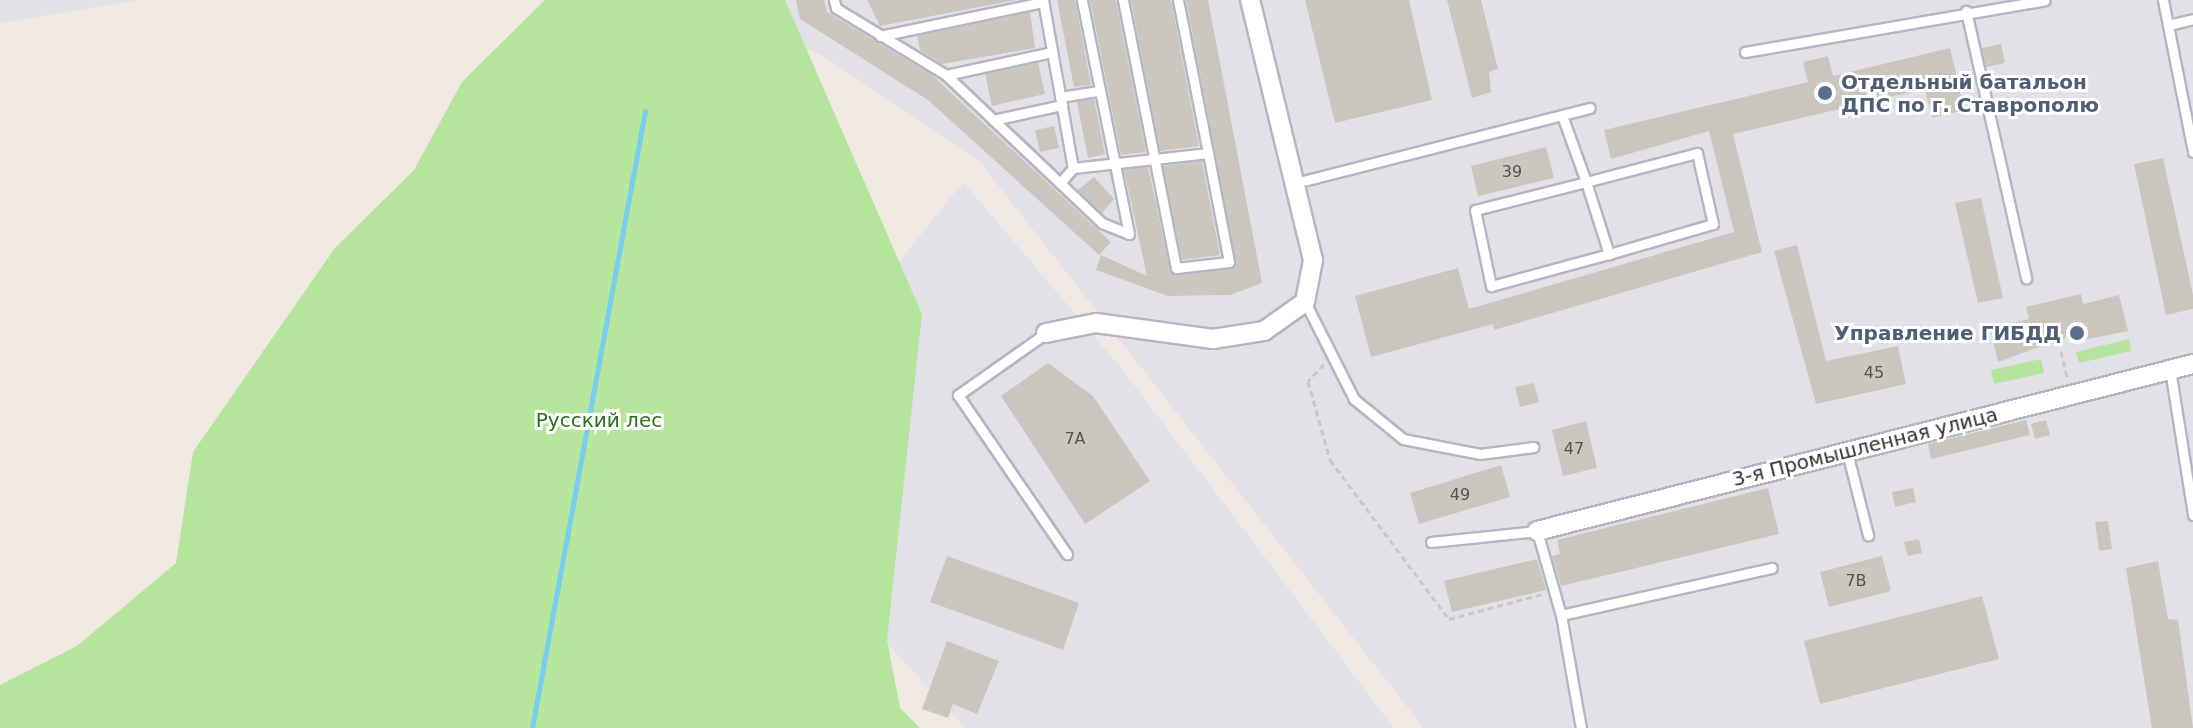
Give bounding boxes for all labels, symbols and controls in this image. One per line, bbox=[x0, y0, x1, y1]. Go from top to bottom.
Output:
place label: Отдельный батальон ДПС по г. Ставрополю bbox=[1841, 70, 2099, 117]
marker: Отдельный батальон ДПС по г. Ставрополю bbox=[1816, 84, 1834, 102]
house number: 39 bbox=[1502, 162, 1522, 182]
place label: Управление ГИБДД bbox=[1834, 321, 2061, 345]
marker: Управление ГИБДД bbox=[2068, 324, 2086, 342]
house number: 45 bbox=[1864, 363, 1884, 383]
street label: 3-я Промышленная улица bbox=[1730, 402, 2000, 492]
park label: Русский лес bbox=[536, 408, 662, 432]
house number: 7А bbox=[1064, 429, 1086, 449]
house number: 47 bbox=[1564, 439, 1584, 459]
house number: 49 bbox=[1450, 485, 1470, 505]
house number: 7В bbox=[1845, 571, 1867, 591]

